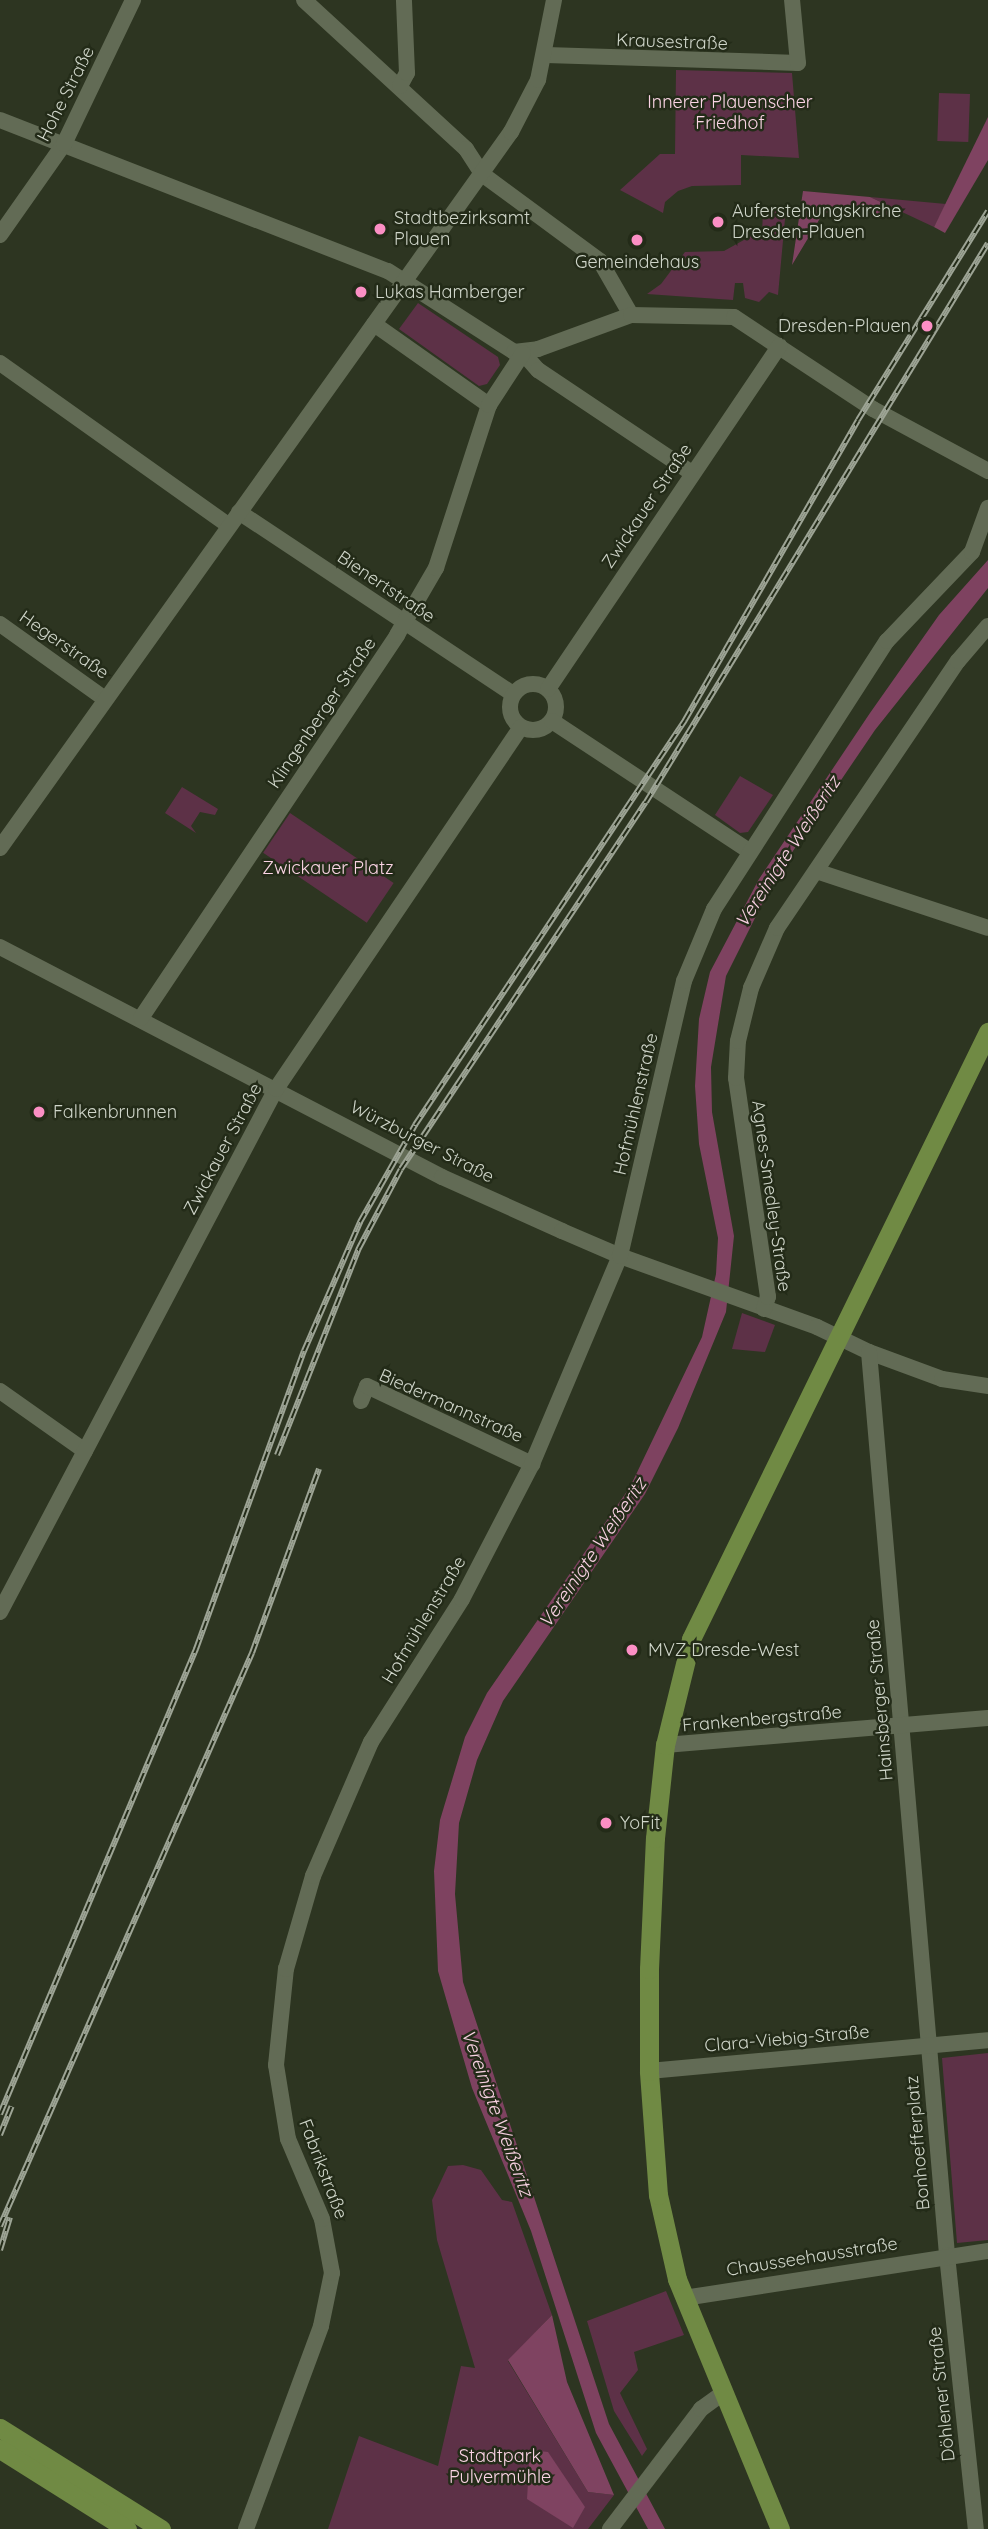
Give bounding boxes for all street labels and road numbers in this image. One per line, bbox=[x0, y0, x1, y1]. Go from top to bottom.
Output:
street label: Krausestraße bbox=[616, 29, 728, 55]
street label: Hohe Straße bbox=[33, 43, 99, 145]
street label: Zwickauer Straße bbox=[597, 440, 697, 572]
street label: Bienertstraße bbox=[333, 546, 439, 628]
street label: Hegerstraße bbox=[15, 606, 113, 684]
street label: Klingenberger Straße bbox=[263, 633, 381, 793]
street label: Hofmühlenstraße bbox=[609, 1031, 663, 1177]
street label: Zwickauer Straße bbox=[179, 1080, 267, 1218]
street label: Würzburger Straße bbox=[346, 1096, 498, 1188]
street label: Agnes-Smedley-Straße bbox=[747, 1099, 795, 1293]
street label: Biedermannstraße bbox=[376, 1365, 526, 1447]
street label: Hofmühlenstraße bbox=[377, 1552, 471, 1688]
street label: Hainsberger Straße bbox=[862, 1618, 898, 1782]
street label: Frankenbergstraße bbox=[681, 1701, 843, 1737]
street label: Clara-Viebig-Straße bbox=[704, 2021, 870, 2057]
street label: Bonhoefferplatz bbox=[901, 2075, 935, 2211]
street label: Fabrikstraße bbox=[294, 2116, 352, 2222]
street label: Chausseehausstraße bbox=[725, 2233, 899, 2281]
street label: Döhlener Straße bbox=[924, 2325, 960, 2463]

